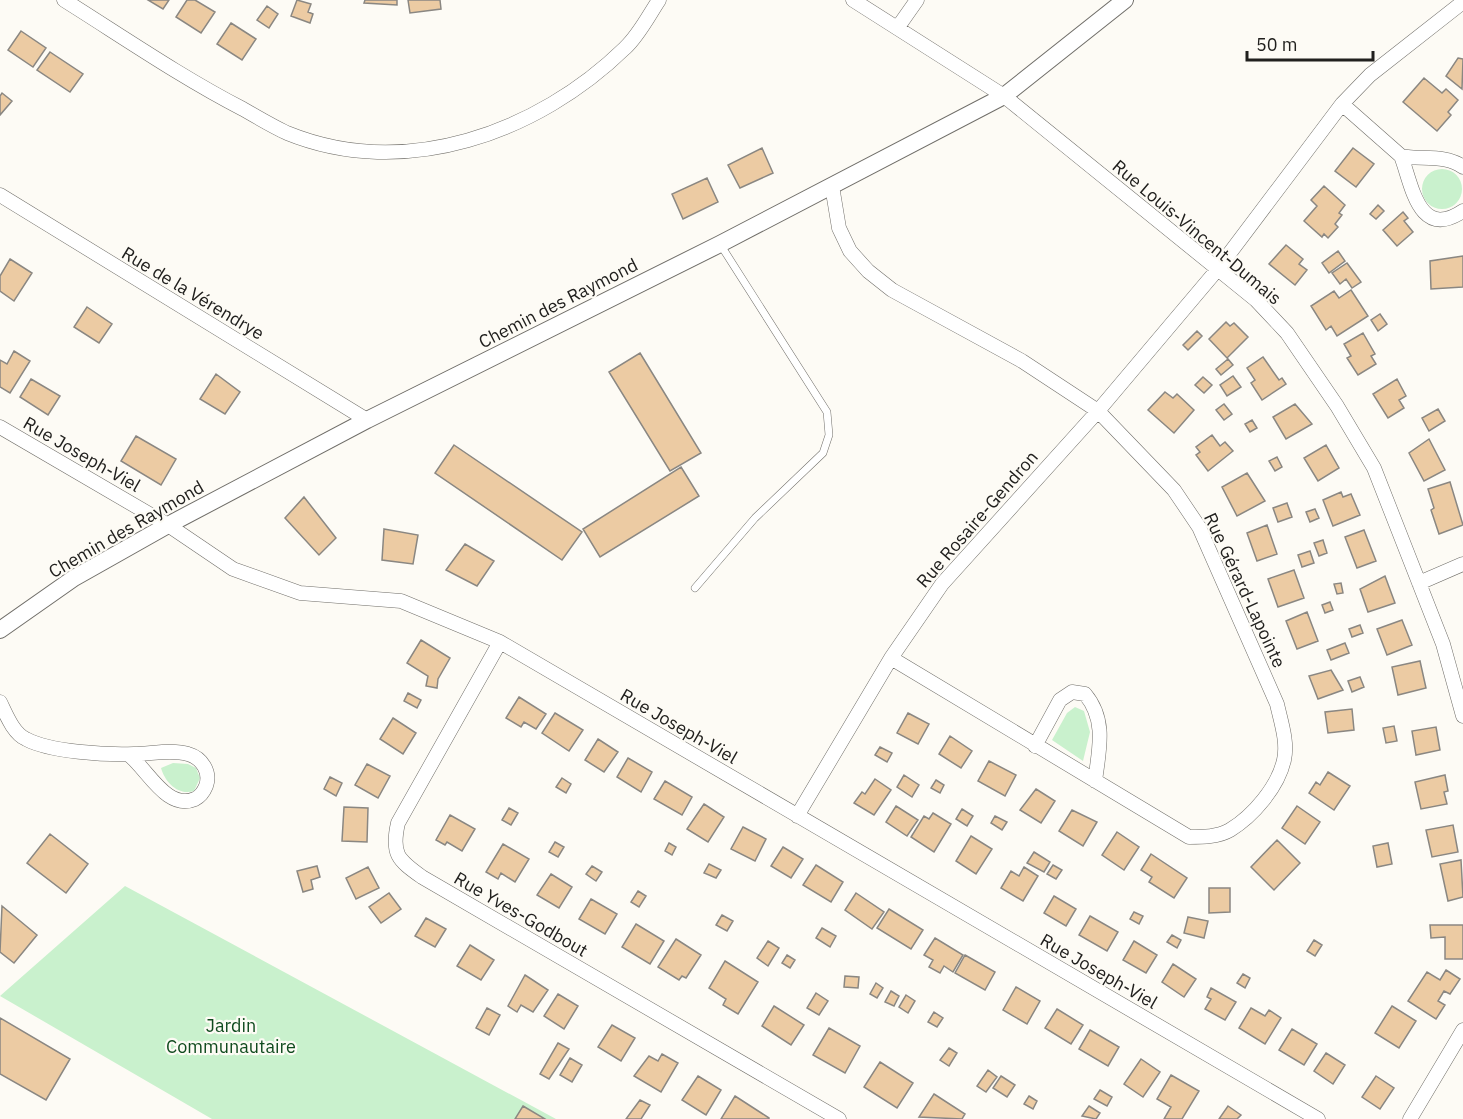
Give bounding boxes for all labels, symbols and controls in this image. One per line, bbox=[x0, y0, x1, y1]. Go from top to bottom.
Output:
scale bar bbox=[1247, 24, 1373, 62]
text: 50 m bbox=[1256, 33, 1298, 56]
street label: Rue Louis-Vincent-Dumais bbox=[1108, 155, 1286, 309]
street label: Rue de la Vérendrye bbox=[118, 241, 269, 345]
street label: Chemin des Raymond bbox=[475, 253, 641, 353]
street label: Rue Joseph-Viel bbox=[19, 411, 145, 497]
street label: Rue Rosaire-Gendron bbox=[911, 446, 1043, 592]
street label: Chemin des Raymond bbox=[44, 475, 208, 583]
street label: Rue Gérard-Lapointe bbox=[1199, 509, 1291, 671]
street label: Rue Joseph-Viel bbox=[616, 683, 742, 769]
street label: Rue Yves-Godbout bbox=[450, 866, 592, 962]
street label: Rue Joseph-Viel bbox=[1036, 928, 1162, 1014]
park label: Jardin Communautaire bbox=[166, 1014, 296, 1058]

